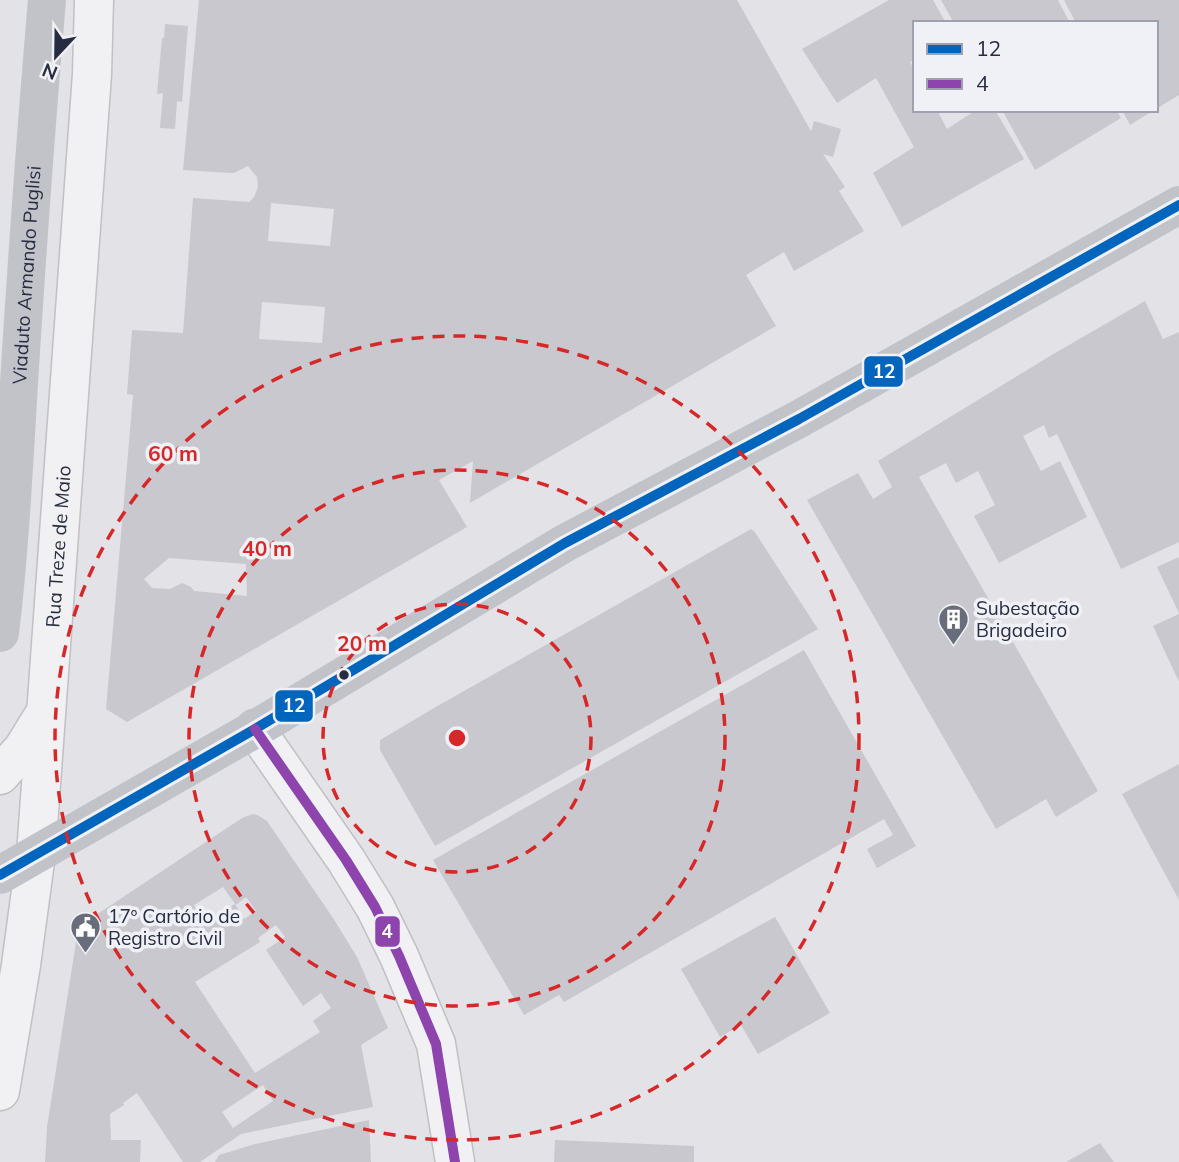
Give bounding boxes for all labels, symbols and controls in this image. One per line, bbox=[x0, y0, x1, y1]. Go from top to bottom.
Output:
north arrow bbox=[21, 21, 91, 91]
legend bbox=[913, 21, 1158, 112]
text: 12 bbox=[976, 35, 1001, 61]
text: N bbox=[38, 58, 61, 86]
text: 4 bbox=[976, 70, 989, 96]
street label: Viaduto Armando Puglisi bbox=[7, 165, 46, 385]
line badge: 12 bbox=[863, 355, 904, 388]
text: 12 bbox=[873, 359, 895, 383]
text: 60 m bbox=[148, 440, 198, 466]
street label: Rua Treze de Maio bbox=[40, 465, 76, 628]
text: 40 m bbox=[242, 535, 292, 561]
place label: Subestação Brigadeiro bbox=[976, 596, 1080, 642]
building icon: Subestação Brigadeiro bbox=[936, 602, 970, 646]
text: 20 m bbox=[337, 630, 387, 656]
unlabelled marker bbox=[337, 668, 351, 682]
line badge: 12 bbox=[274, 689, 314, 723]
text: 12 bbox=[283, 693, 305, 717]
centre of rings bbox=[445, 726, 469, 750]
place label: 17º Cartório de Registro Civil bbox=[108, 904, 240, 950]
public building icon: 17º Cartório de Registro Civil bbox=[68, 910, 102, 954]
line badge: 4 bbox=[374, 915, 401, 948]
text: 4 bbox=[381, 919, 393, 943]

